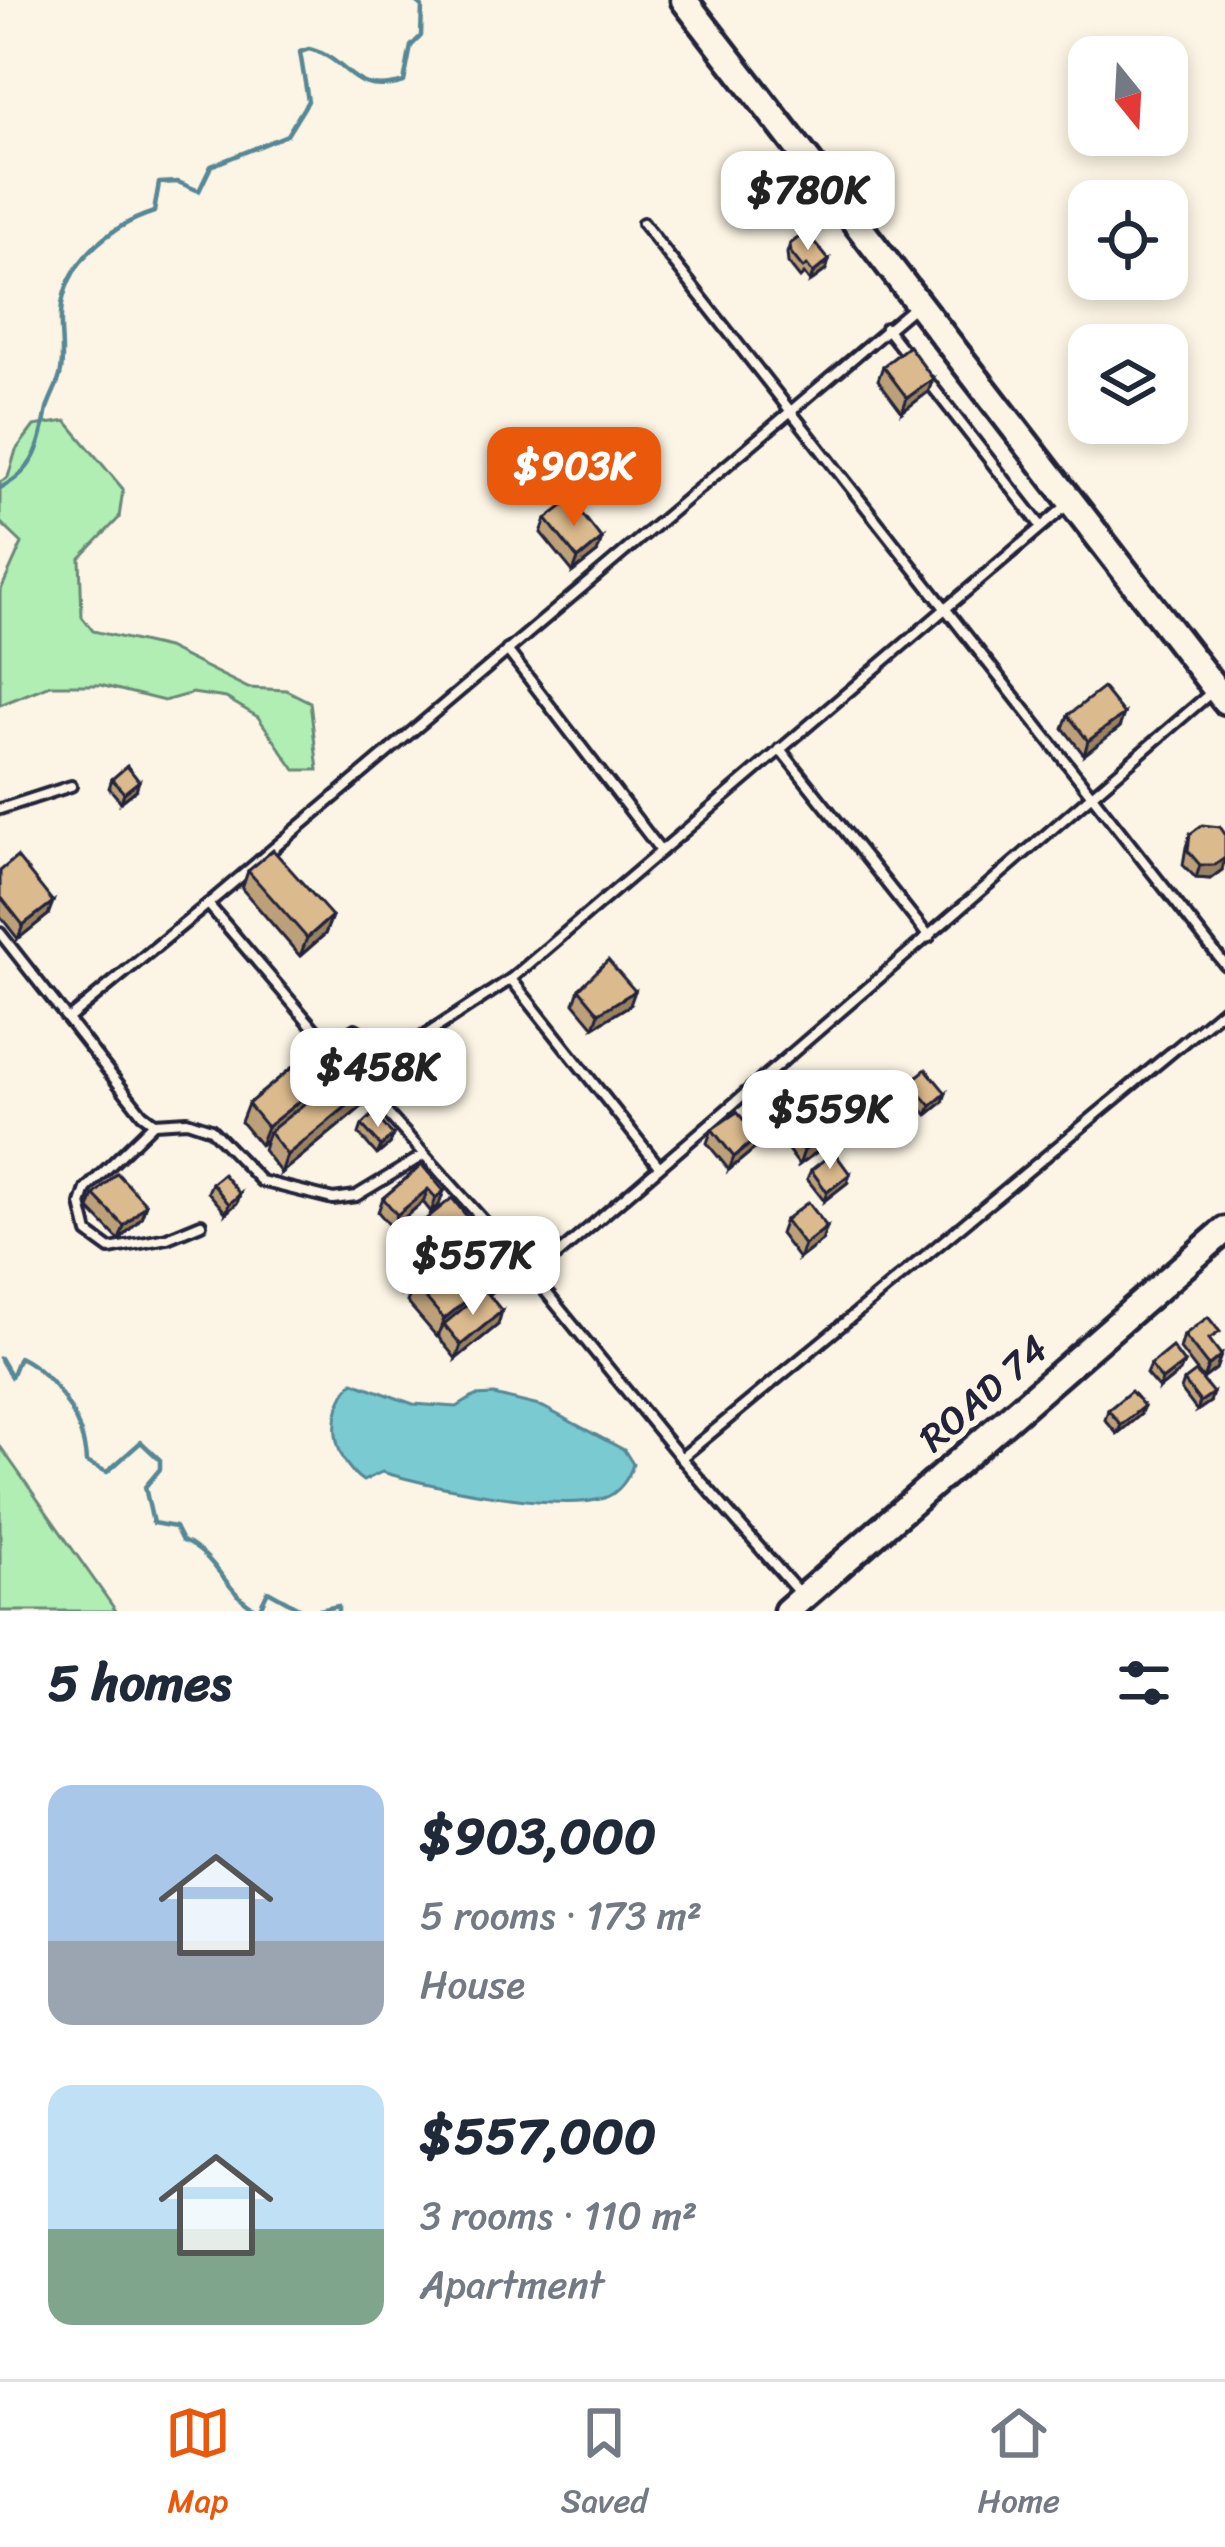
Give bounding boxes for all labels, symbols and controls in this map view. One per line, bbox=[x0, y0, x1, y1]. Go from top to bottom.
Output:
north arrow bbox=[1068, 36, 1188, 156]
map controls bbox=[1068, 36, 1188, 444]
pin: $780K bbox=[724, 151, 892, 253]
text: $780K bbox=[748, 155, 868, 224]
button: locate bbox=[1068, 180, 1188, 300]
button: layers bbox=[1068, 324, 1188, 444]
pin: $903K bbox=[490, 427, 658, 529]
text: $903K bbox=[514, 431, 634, 500]
pin: $458K bbox=[294, 1028, 462, 1130]
text: $458K bbox=[317, 1032, 439, 1101]
pin: $559K bbox=[746, 1070, 914, 1172]
text: $559K bbox=[769, 1074, 891, 1143]
pin: $557K bbox=[389, 1216, 557, 1318]
text: $557K bbox=[413, 1220, 533, 1289]
street label: ROAD 74 bbox=[902, 1316, 1064, 1470]
text: 5 homes bbox=[48, 1638, 231, 1728]
icon: filters bbox=[1111, 1650, 1177, 1716]
text: $903,000 bbox=[420, 1791, 656, 1881]
icon: home bbox=[144, 1833, 288, 1977]
text: 5 rooms · 173 m² bbox=[420, 1881, 702, 1950]
text: House bbox=[420, 1950, 525, 2019]
text: $557,000 bbox=[420, 2091, 656, 2181]
icon: home bbox=[144, 2133, 288, 2277]
text: 3 rooms · 110 m² bbox=[420, 2181, 697, 2250]
text: Apartment bbox=[420, 2250, 604, 2319]
tab: Map bbox=[165, 2400, 231, 2530]
tab: Saved bbox=[561, 2400, 648, 2530]
tab: Home bbox=[978, 2400, 1060, 2530]

